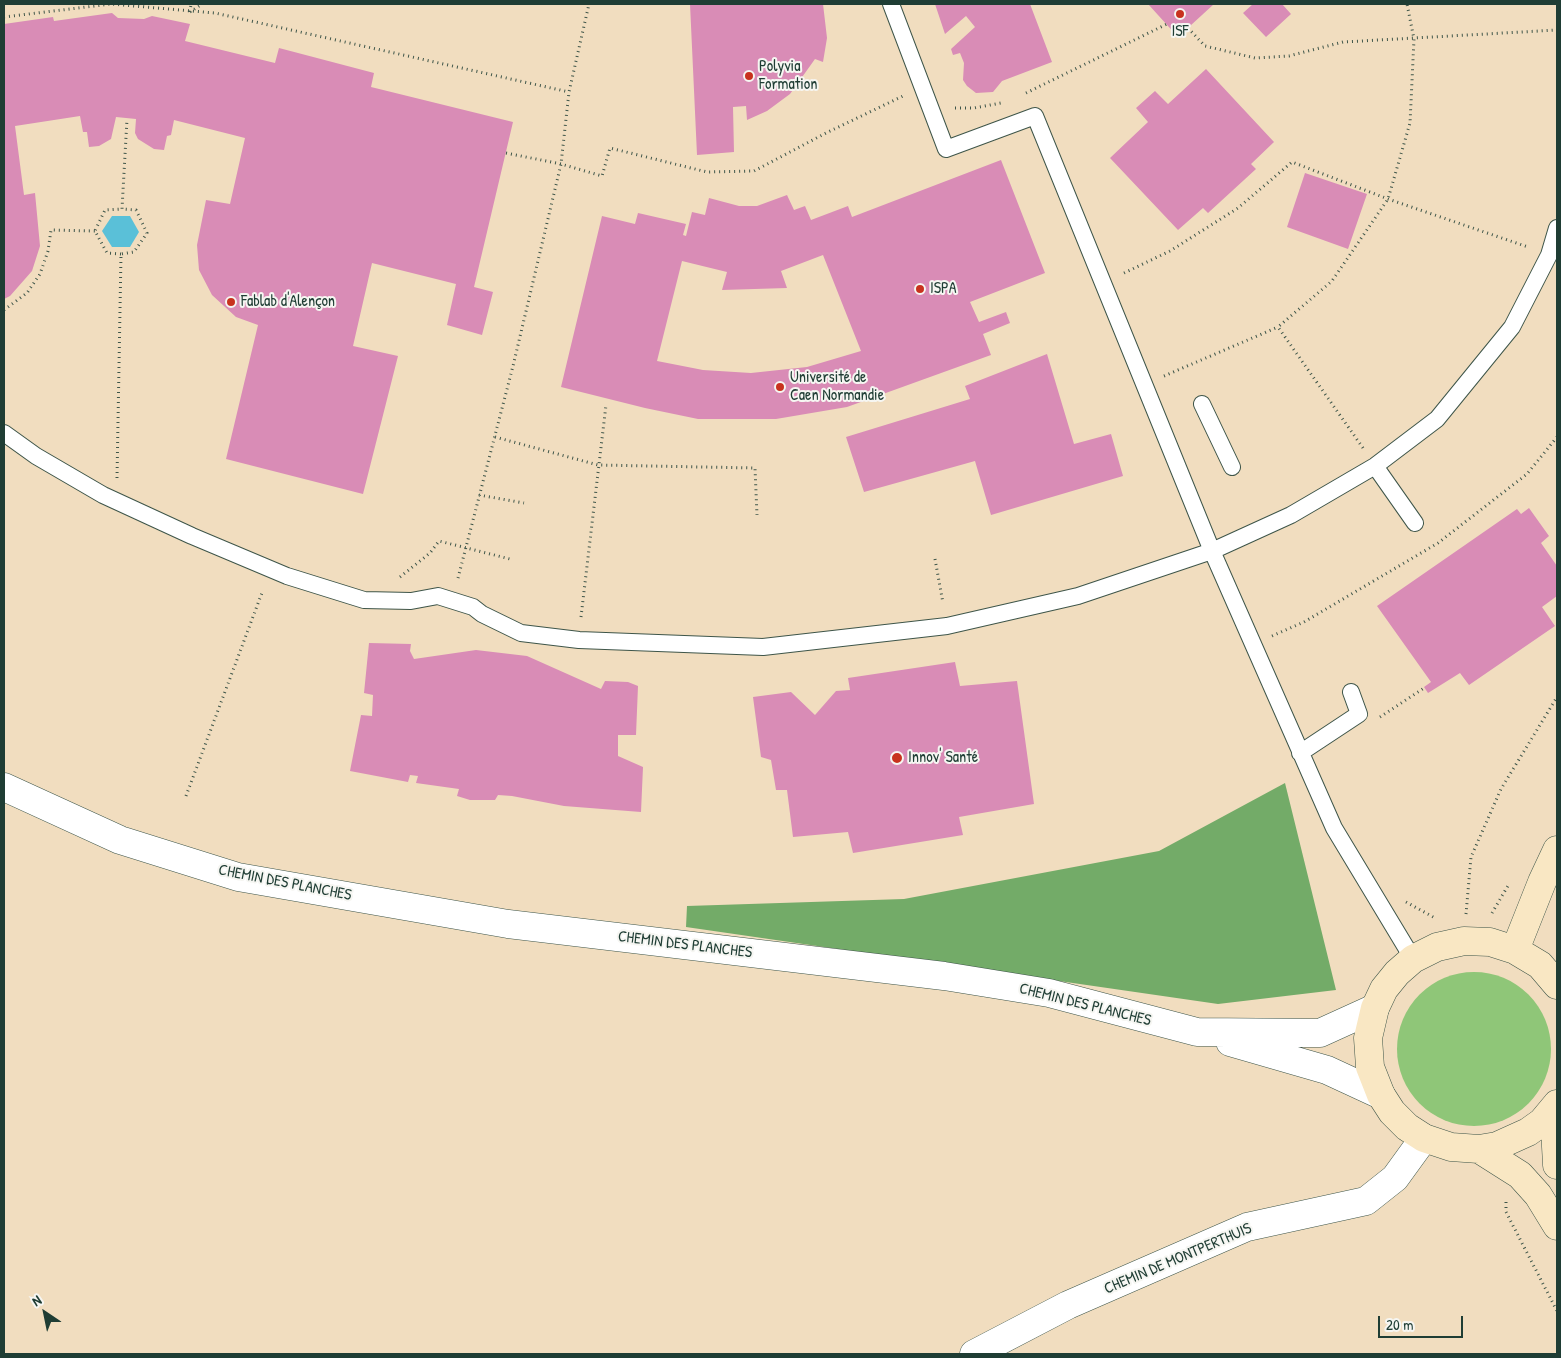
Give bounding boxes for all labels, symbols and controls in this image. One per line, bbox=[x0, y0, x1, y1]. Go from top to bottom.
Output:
marker: ISF bbox=[1174, 8, 1186, 20]
place label: ISF bbox=[1171, 22, 1189, 42]
place label: Polyvia Formation bbox=[759, 57, 818, 95]
marker: Polyvia Formation bbox=[743, 70, 755, 82]
place label: ISPA bbox=[930, 279, 957, 299]
marker: ISPA bbox=[914, 283, 926, 295]
place label: Fablab d'Alençon bbox=[241, 292, 335, 312]
marker: Fablab d'Alençon bbox=[225, 296, 237, 308]
place label: Université de Caen Normandie bbox=[790, 368, 884, 406]
marker: Université de Caen Normandie bbox=[774, 381, 786, 393]
place label: Innov' Santé bbox=[908, 748, 978, 768]
marker: Innov' Santé bbox=[890, 751, 904, 765]
street label: CHEMIN DES PLANCHES bbox=[217, 861, 353, 905]
street label: CHEMIN DES PLANCHES bbox=[617, 927, 753, 963]
street label: CHEMIN DES PLANCHES bbox=[1017, 979, 1153, 1031]
street label: CHEMIN DE MONTPERTHUIS bbox=[1101, 1219, 1255, 1299]
north arrow bbox=[20, 1288, 70, 1338]
text: N bbox=[28, 1290, 45, 1310]
scale bar bbox=[1381, 1306, 1466, 1338]
text: 20 m bbox=[1386, 1314, 1413, 1335]

